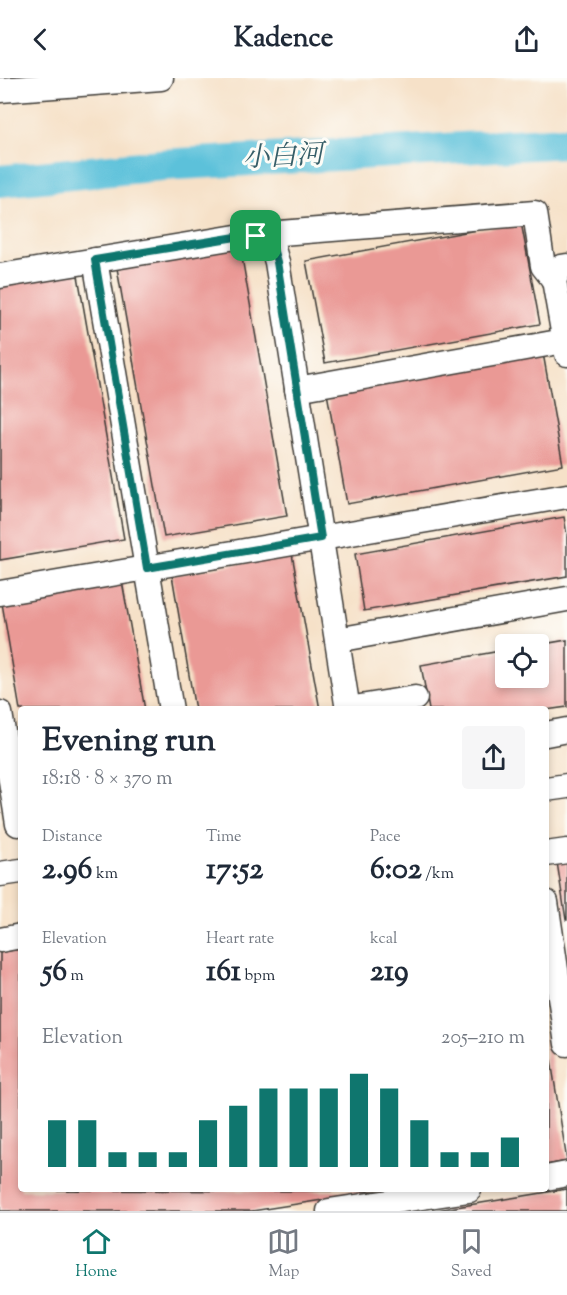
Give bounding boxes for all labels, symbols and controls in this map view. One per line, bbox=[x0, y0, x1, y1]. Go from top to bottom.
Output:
text: Kadence bbox=[234, 20, 333, 59]
icon: back bbox=[24, 23, 57, 56]
icon: share bbox=[510, 23, 543, 56]
water label: 小白河 bbox=[242, 136, 329, 180]
pin bbox=[230, 210, 281, 261]
icon: arrive bbox=[239, 219, 272, 252]
map controls bbox=[495, 634, 549, 688]
button: locate bbox=[495, 634, 549, 688]
text: Evening run bbox=[42, 718, 216, 766]
button: share bbox=[462, 726, 525, 789]
text: 18:18 · 8 × 370 m bbox=[42, 765, 173, 794]
text: Distance bbox=[42, 826, 102, 849]
text: Time bbox=[206, 826, 242, 849]
text: Pace bbox=[370, 826, 401, 849]
text: 2.96 bbox=[42, 849, 93, 892]
text: 17:52 bbox=[206, 849, 263, 892]
text: 6:02 bbox=[370, 849, 422, 892]
text: km bbox=[93, 863, 118, 886]
text: /km bbox=[422, 863, 454, 886]
text: Elevation bbox=[42, 928, 107, 951]
text: Heart rate bbox=[206, 928, 274, 951]
text: kcal bbox=[370, 928, 398, 951]
text: 56 bbox=[42, 951, 67, 994]
text: 161 bbox=[206, 951, 241, 994]
text: 219 bbox=[370, 951, 409, 994]
text: m bbox=[67, 965, 84, 988]
text: bpm bbox=[241, 965, 275, 988]
text: Elevation bbox=[42, 1024, 123, 1053]
text: 205–210 m bbox=[441, 1024, 525, 1053]
tab: Home bbox=[75, 1225, 117, 1284]
tab: Map bbox=[267, 1225, 300, 1284]
tab: Saved bbox=[451, 1225, 492, 1284]

